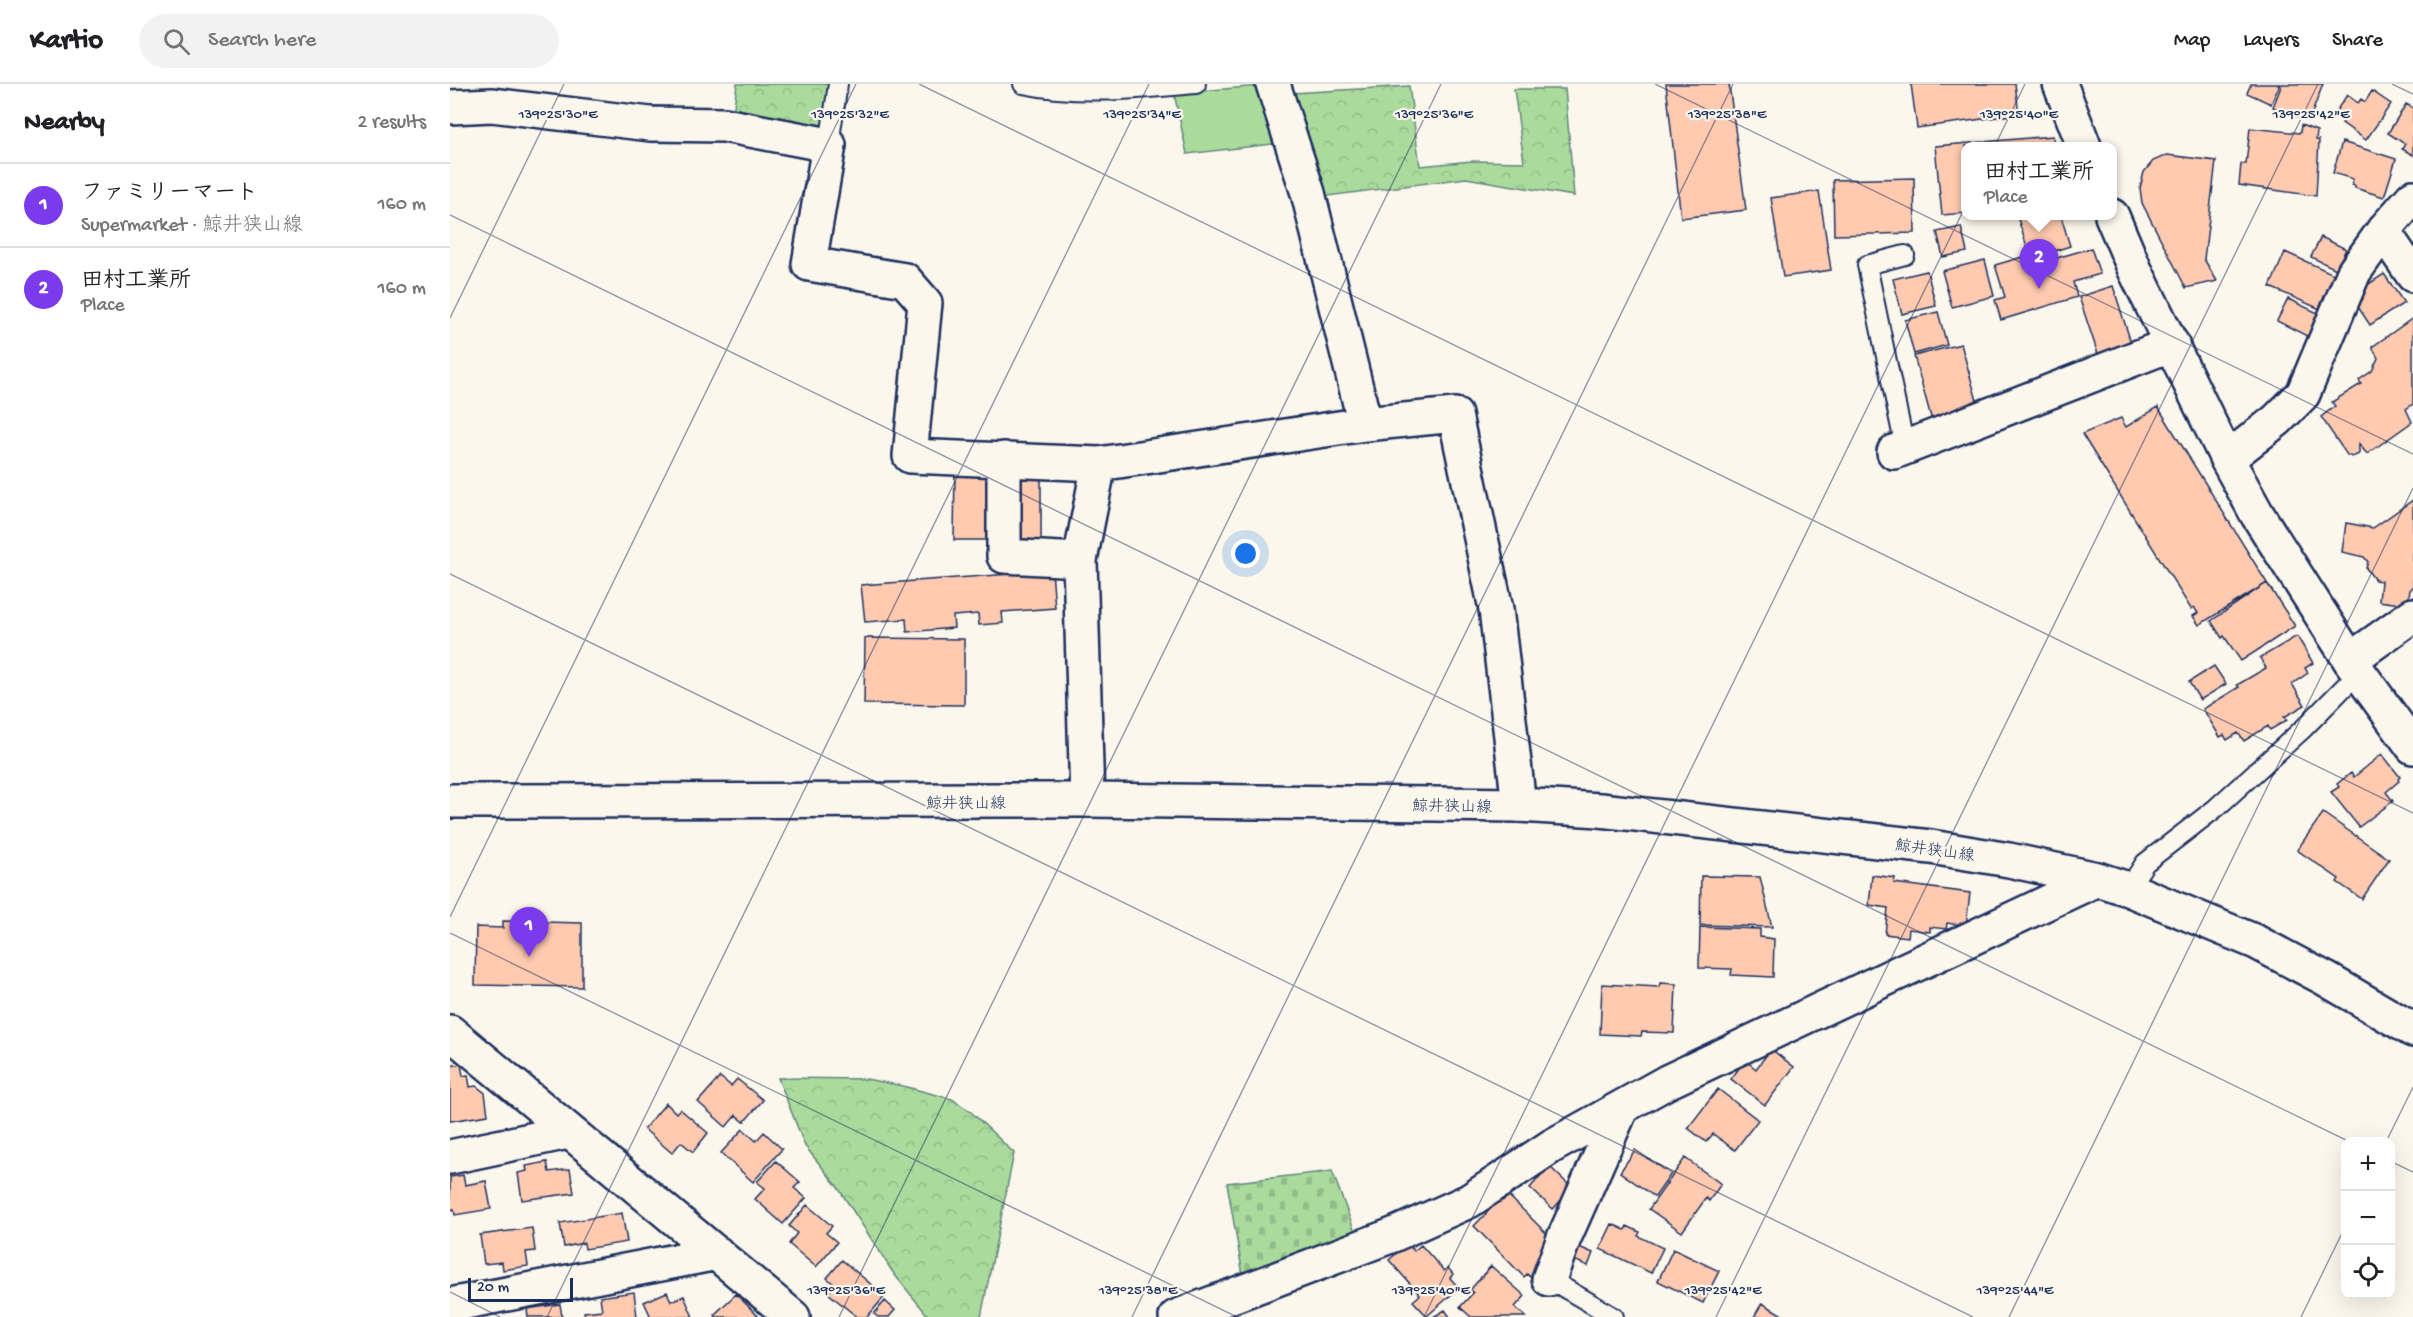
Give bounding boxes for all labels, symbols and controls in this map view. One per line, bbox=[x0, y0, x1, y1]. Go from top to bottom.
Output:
search box bbox=[139, 14, 559, 68]
text: Kartio bbox=[30, 25, 103, 58]
icon: search bbox=[160, 25, 193, 58]
text: Search here bbox=[208, 28, 316, 54]
text: Map bbox=[2174, 29, 2210, 54]
text: Layers bbox=[2243, 29, 2299, 54]
text: Share bbox=[2332, 29, 2383, 54]
text: 139°25'30"E bbox=[517, 106, 598, 124]
text: 139°25'32"E bbox=[810, 106, 890, 124]
text: 139°25'34"E bbox=[1102, 106, 1181, 124]
text: 139°25'36"E bbox=[1394, 106, 1474, 124]
text: 139°25'38"E bbox=[1687, 106, 1767, 124]
text: 139°25'40"E bbox=[1979, 106, 2059, 124]
text: 139°25'42"E bbox=[2271, 106, 2350, 124]
text: Nearby bbox=[24, 108, 105, 139]
text: 2 results bbox=[357, 112, 426, 135]
popup bbox=[1961, 142, 2117, 220]
text: 田村工業所 bbox=[1984, 161, 2094, 187]
text: ファミリーマート bbox=[81, 181, 258, 207]
text: Place bbox=[1984, 187, 2028, 210]
text: 1 bbox=[39, 194, 48, 217]
text: 160 m bbox=[377, 194, 426, 217]
text: Supermarket · 鯨井狭山線 bbox=[81, 215, 302, 238]
pin: 2 bbox=[2020, 240, 2058, 289]
text: 田村工業所 bbox=[81, 269, 191, 295]
text: 2 bbox=[39, 278, 48, 301]
text: 160 m bbox=[377, 278, 426, 301]
text: Place bbox=[81, 295, 125, 318]
your location bbox=[1231, 539, 1260, 568]
street label: 鯨井狭山線 bbox=[926, 794, 1006, 815]
street label: 鯨井狭山線 bbox=[1412, 796, 1492, 819]
street label: 鯨井狭山線 bbox=[1894, 836, 1976, 867]
pin: 1 bbox=[510, 908, 548, 957]
map controls bbox=[2341, 1137, 2395, 1299]
button: + bbox=[2341, 1137, 2395, 1191]
button: − bbox=[2341, 1191, 2395, 1245]
button: locate bbox=[2341, 1245, 2395, 1299]
scale bar bbox=[468, 1275, 573, 1302]
text: 20 m bbox=[477, 1279, 509, 1298]
text: 139°25'36"E bbox=[806, 1282, 886, 1300]
text: 139°25'38"E bbox=[1098, 1282, 1178, 1300]
text: 139°25'40"E bbox=[1391, 1282, 1471, 1300]
text: 139°25'42"E bbox=[1683, 1282, 1762, 1300]
text: 139°25'44"E bbox=[1976, 1282, 2054, 1300]

